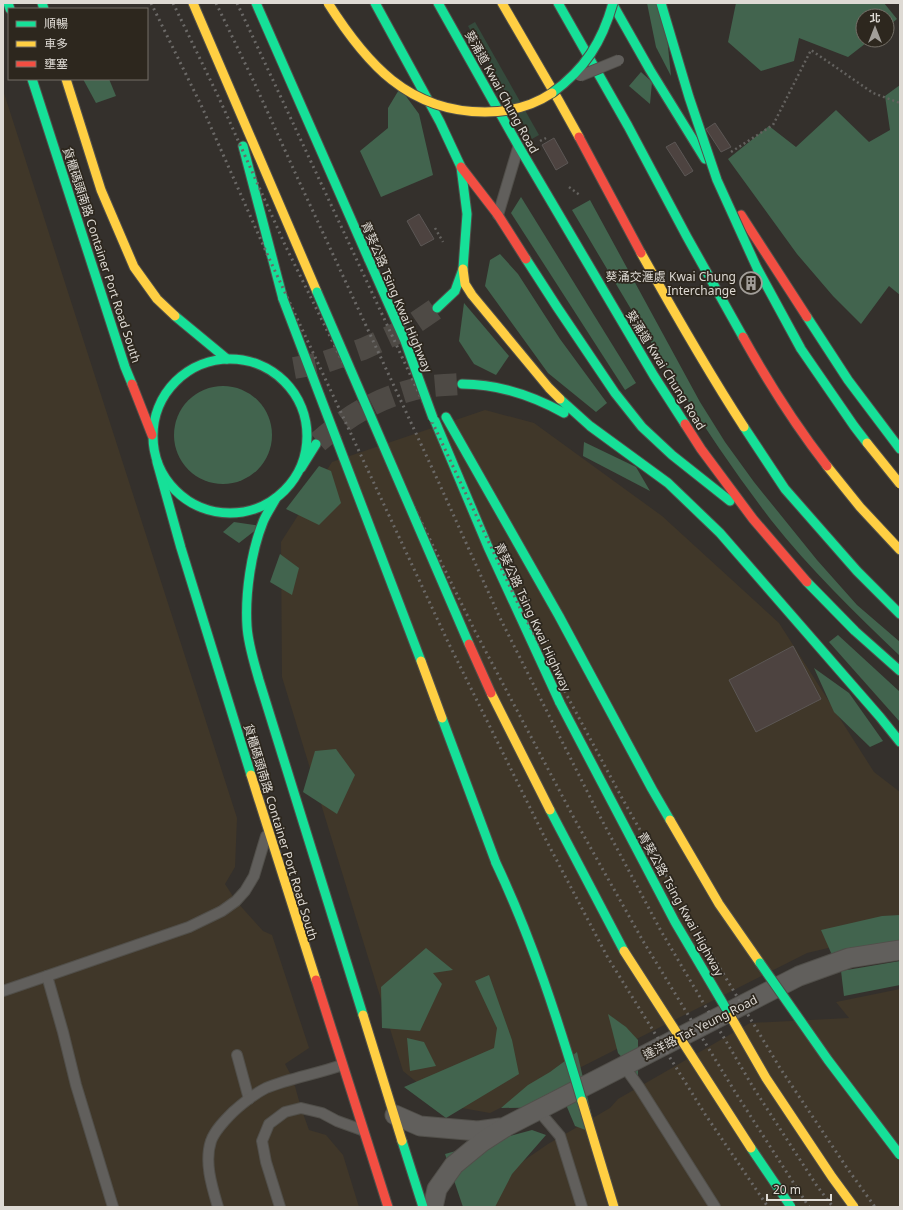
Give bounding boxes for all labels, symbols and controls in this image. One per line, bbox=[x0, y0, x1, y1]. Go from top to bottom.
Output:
legend bbox=[8, 8, 148, 80]
north arrow bbox=[855, 8, 895, 48]
text: 北 bbox=[870, 10, 881, 25]
text: 順暢 bbox=[44, 15, 68, 32]
street label: 葵涌道 Kwai Chung Road bbox=[461, 27, 543, 157]
text: 車多 bbox=[44, 35, 68, 52]
text: 壅塞 bbox=[44, 55, 68, 72]
street label: 貨櫃碼頭南路 Container Port Road South bbox=[59, 145, 145, 365]
street label: 青葵公路 Tsing Kwai Highway bbox=[357, 219, 437, 376]
place label: 葵涌交滙處 Kwai Chung Interchange bbox=[606, 268, 736, 299]
building icon: 葵涌交滙處 Kwai Chung Interchange bbox=[738, 270, 764, 296]
street label: 葵涌道 Kwai Chung Road bbox=[622, 307, 710, 433]
street label: 青葵公路 Tsing Kwai Highway bbox=[491, 540, 575, 695]
street label: 貨櫃碼頭南路 Container Port Road South bbox=[240, 722, 322, 942]
street label: 青葵公路 Tsing Kwai Highway bbox=[634, 829, 728, 980]
street label: 達洋路 Tat Yeung Road bbox=[640, 991, 760, 1063]
scale bar bbox=[767, 1176, 831, 1202]
text: 20 m bbox=[773, 1181, 801, 1198]

